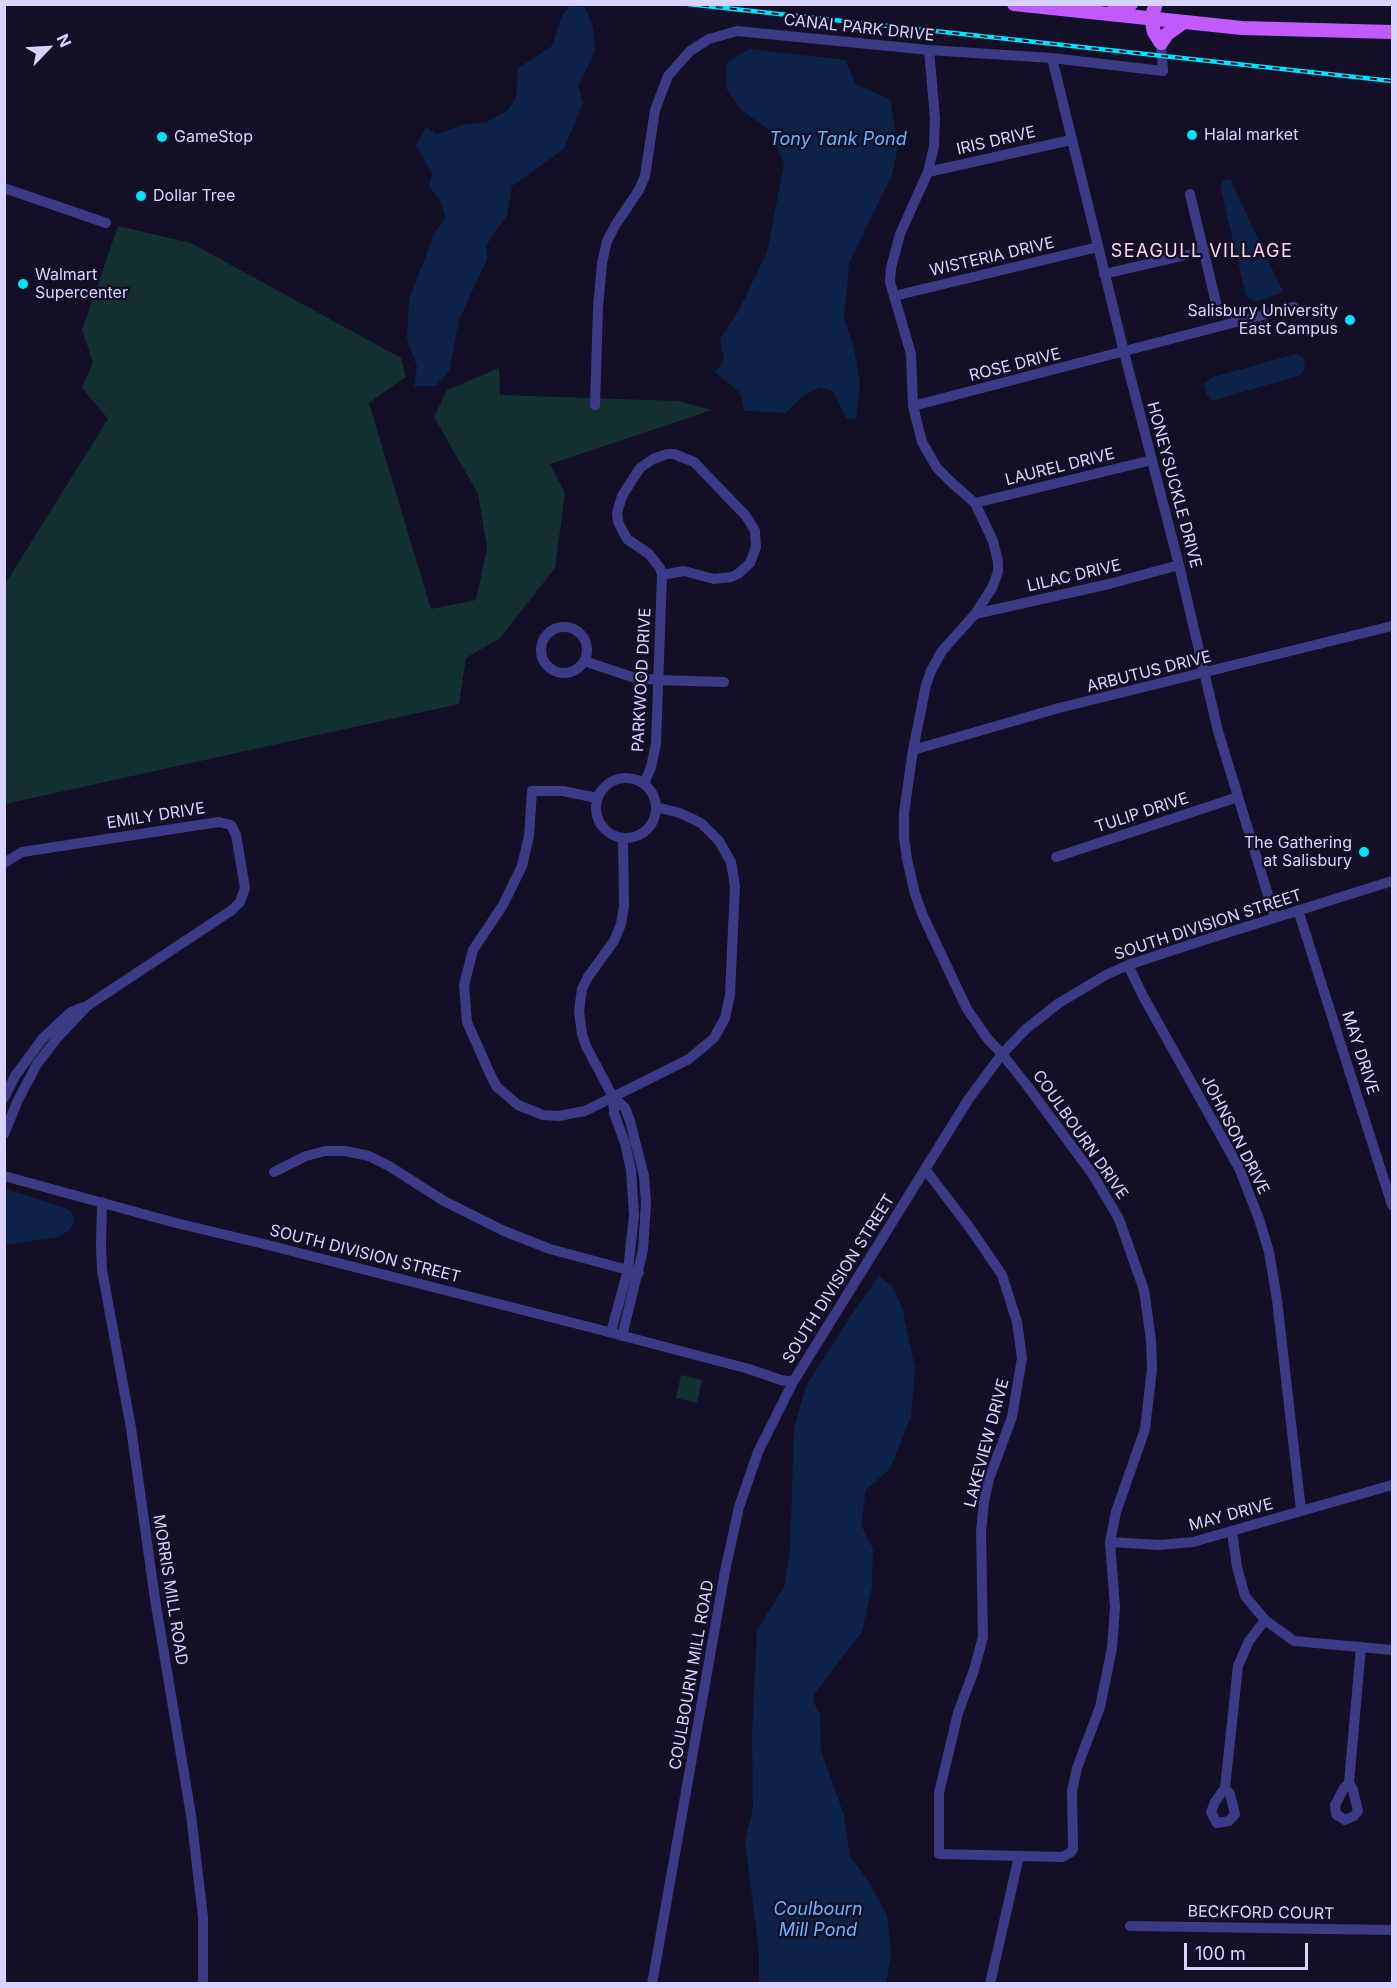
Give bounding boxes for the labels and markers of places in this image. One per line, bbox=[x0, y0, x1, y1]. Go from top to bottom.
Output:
place label: Halal market bbox=[1204, 125, 1298, 145]
place label: GameStop bbox=[174, 127, 253, 147]
marker: Halal market bbox=[1185, 128, 1199, 142]
marker: GameStop bbox=[155, 130, 169, 144]
place label: Dollar Tree bbox=[153, 186, 235, 206]
marker: Dollar Tree bbox=[134, 189, 148, 203]
place label: Walmart Supercenter bbox=[35, 265, 128, 303]
marker: Walmart Supercenter bbox=[16, 277, 30, 291]
place label: Salisbury University East Campus bbox=[1187, 301, 1338, 339]
marker: Salisbury University East Campus bbox=[1343, 313, 1357, 327]
place label: The Gathering at Salisbury bbox=[1244, 833, 1352, 871]
marker: The Gathering at Salisbury bbox=[1357, 845, 1371, 859]

